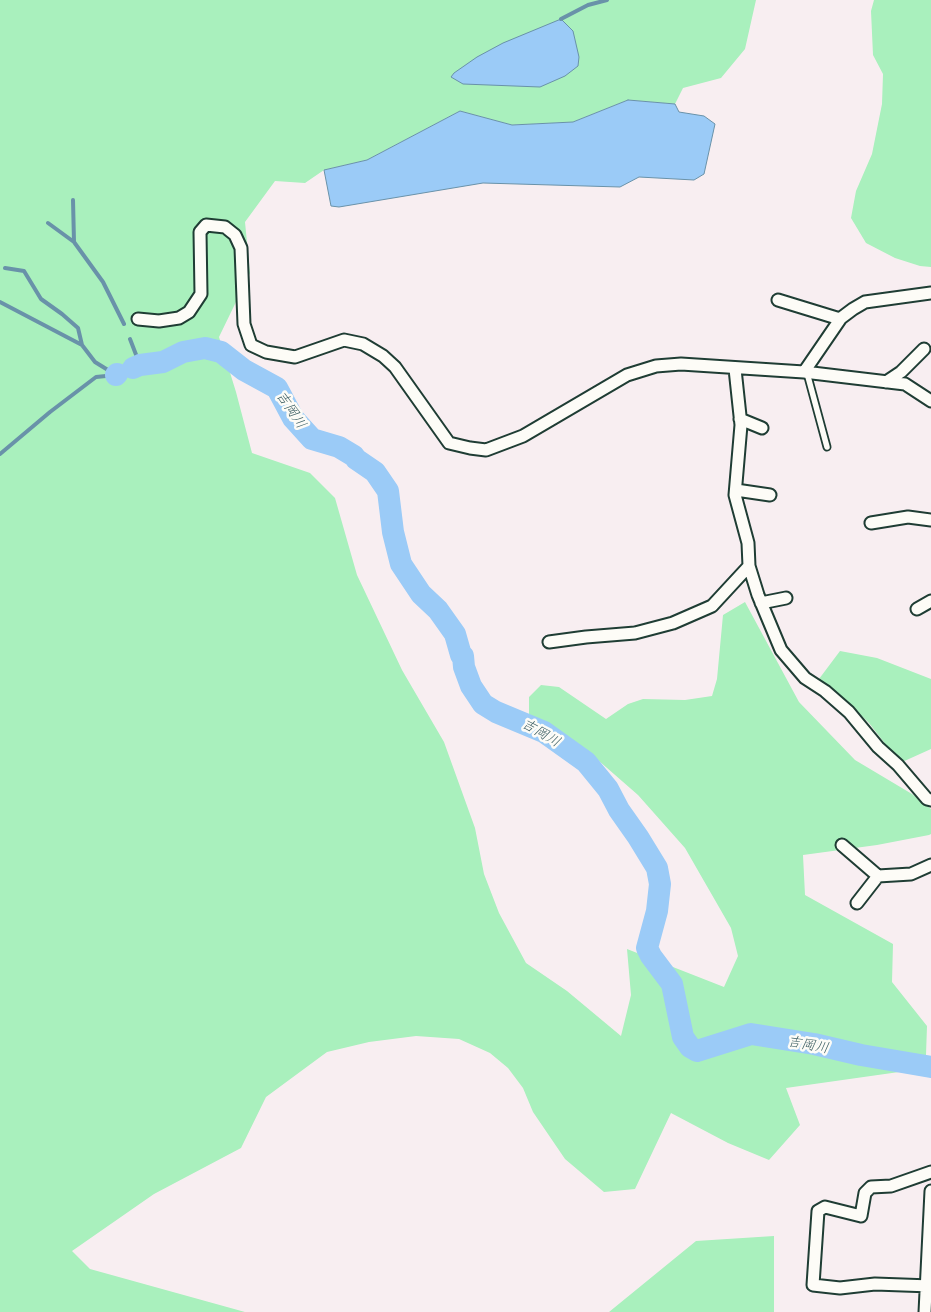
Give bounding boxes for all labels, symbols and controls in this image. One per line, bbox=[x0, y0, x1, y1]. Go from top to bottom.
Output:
water label: 吉岡川 bbox=[272, 388, 310, 432]
water label: 吉岡川 bbox=[519, 715, 563, 751]
water label: 吉岡川 bbox=[786, 1033, 830, 1057]

